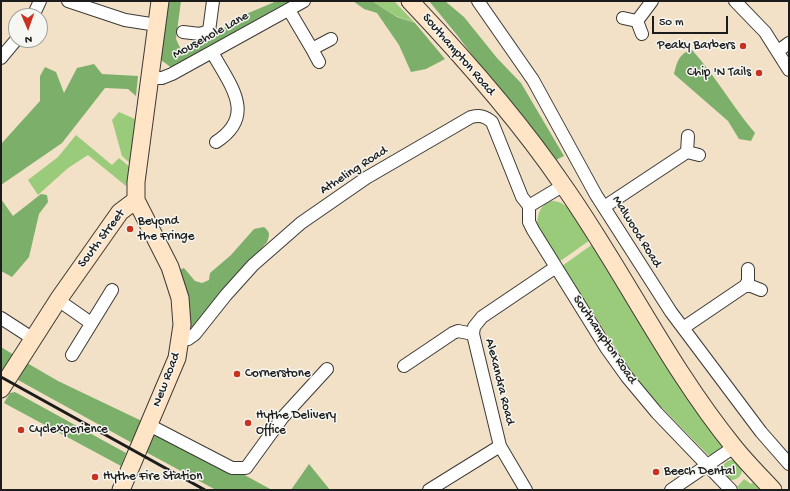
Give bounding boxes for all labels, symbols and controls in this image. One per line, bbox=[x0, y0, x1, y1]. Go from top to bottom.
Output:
north arrow bbox=[8, 8, 48, 48]
scale bar bbox=[654, 8, 730, 34]
street label: Mousehole Lane bbox=[170, 9, 252, 63]
street label: Southampton Road bbox=[418, 11, 498, 99]
text: 50 m bbox=[659, 16, 684, 30]
text: N bbox=[25, 33, 32, 45]
place label: Peaky Barbers bbox=[657, 38, 735, 54]
marker: Peaky Barbers bbox=[738, 41, 748, 51]
place label: Chip 'N Tails bbox=[687, 65, 751, 81]
marker: Chip 'N Tails bbox=[754, 68, 764, 78]
street label: Atheling Road bbox=[317, 143, 391, 199]
street label: Malwood Road bbox=[608, 193, 664, 271]
street label: South Street bbox=[75, 207, 129, 271]
place label: Beyond the Fringe bbox=[138, 214, 194, 245]
marker: Beyond the Fringe bbox=[125, 224, 135, 234]
street label: Southampton Road bbox=[569, 293, 639, 387]
street label: Alexandra Road bbox=[481, 337, 517, 427]
street label: New Road bbox=[150, 351, 184, 409]
place label: Cornerstone bbox=[245, 366, 311, 382]
marker: Cornerstone bbox=[232, 369, 242, 379]
place label: Hythe Delivery Office bbox=[256, 408, 336, 439]
marker: Hythe Delivery Office bbox=[243, 418, 253, 428]
place label: Cyclexperience bbox=[29, 422, 108, 438]
marker: Cyclexperience bbox=[16, 425, 26, 435]
place label: Beech Dental bbox=[664, 464, 735, 480]
marker: Beech Dental bbox=[651, 467, 661, 477]
place label: Hythe Fire Station bbox=[103, 469, 202, 485]
marker: Hythe Fire Station bbox=[90, 472, 100, 482]

